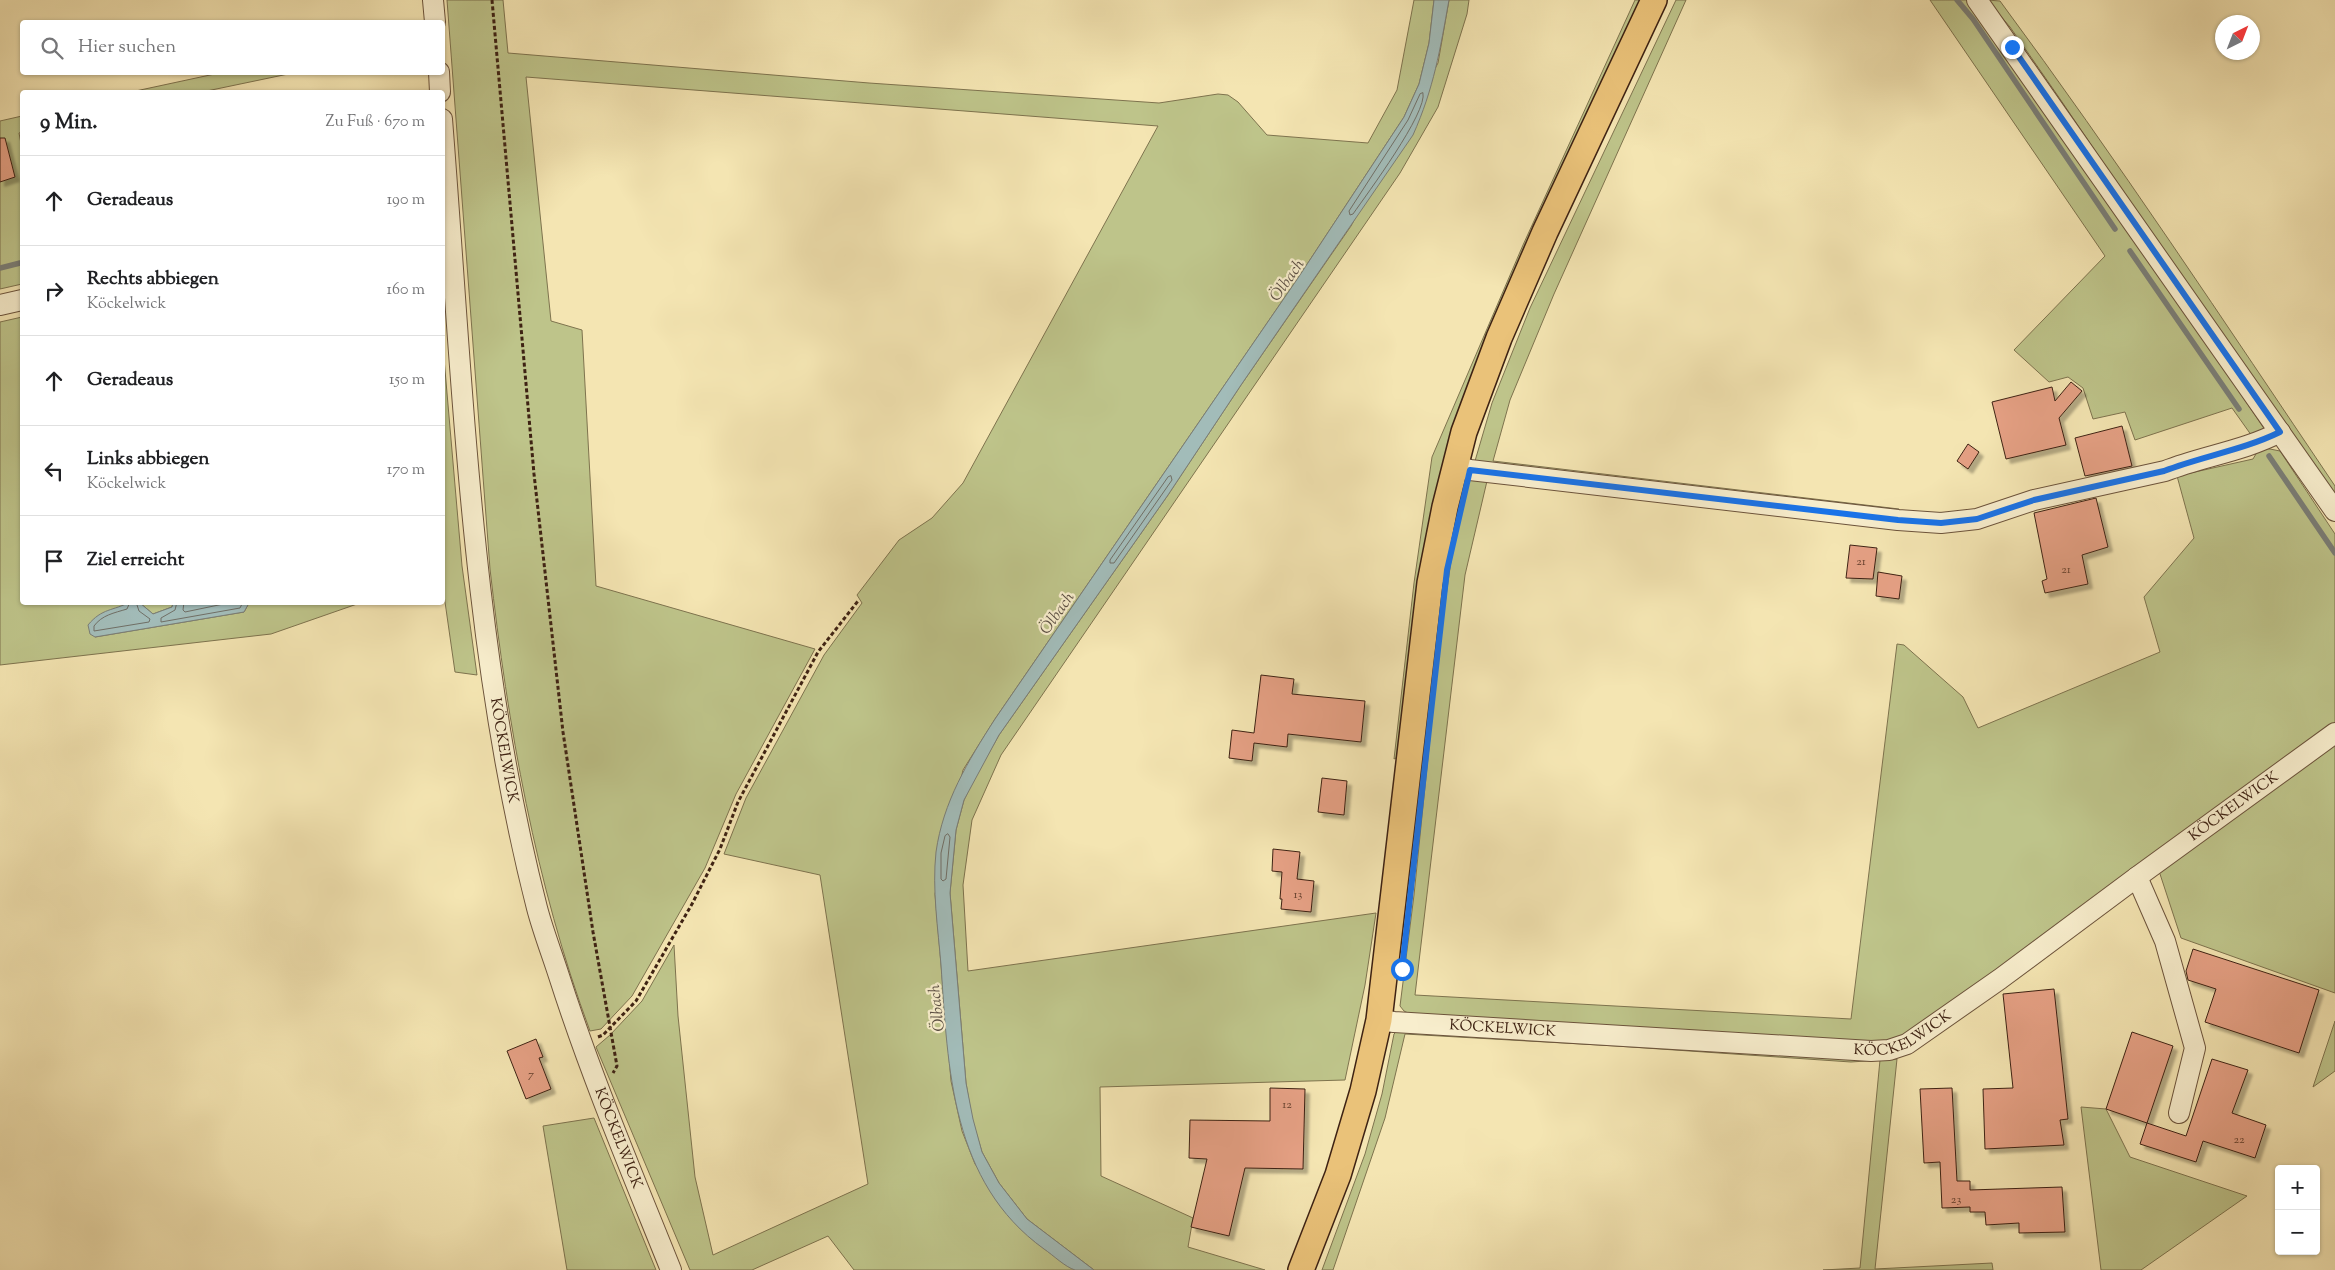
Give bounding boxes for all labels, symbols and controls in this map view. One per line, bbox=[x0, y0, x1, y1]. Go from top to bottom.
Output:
north arrow bbox=[2215, 15, 2260, 60]
search box bbox=[20, 20, 445, 75]
icon: search bbox=[38, 34, 66, 62]
text: Hier suchen bbox=[78, 34, 176, 61]
route end bbox=[2001, 36, 2024, 59]
text: 9 Min. bbox=[40, 108, 98, 138]
text: Zu Fuß · 670 m bbox=[325, 111, 425, 134]
icon: ahead bbox=[40, 187, 68, 215]
text: Geradeaus bbox=[87, 187, 173, 214]
text: 190 m bbox=[387, 189, 425, 212]
water label: Ölbach bbox=[1265, 255, 1311, 307]
text: Rechts abbiegen bbox=[87, 266, 219, 293]
icon: right bbox=[40, 277, 68, 305]
text: 160 m bbox=[387, 279, 425, 302]
text: Köckelwick bbox=[87, 293, 166, 316]
icon: ahead bbox=[40, 367, 68, 395]
text: Geradeaus bbox=[87, 367, 173, 394]
text: 150 m bbox=[389, 369, 425, 392]
text: Links abbiegen bbox=[87, 446, 210, 473]
icon: left bbox=[40, 457, 68, 485]
text: 170 m bbox=[387, 459, 425, 482]
text: Köckelwick bbox=[87, 473, 166, 496]
icon: arrive bbox=[40, 547, 68, 575]
text: Ziel erreicht bbox=[87, 547, 184, 574]
house number: 21 bbox=[1856, 553, 1866, 571]
house number: 21 bbox=[2061, 561, 2071, 579]
water label: Ölbach bbox=[1035, 588, 1081, 640]
street label: KÖCKELWICK bbox=[484, 696, 524, 805]
street label: KÖCKELWICK bbox=[2184, 767, 2283, 847]
house number: 13 bbox=[1294, 886, 1303, 904]
route start bbox=[1391, 958, 1414, 981]
water label: Ölbach bbox=[924, 983, 952, 1033]
street label: KÖCKELWICK bbox=[1853, 1005, 1956, 1062]
street label: KÖCKELWICK bbox=[1449, 1015, 1557, 1042]
house number: 7 bbox=[528, 1066, 534, 1084]
street label: KÖCKELWICK bbox=[589, 1085, 648, 1192]
house number: 12 bbox=[1282, 1096, 1292, 1114]
house number: 22 bbox=[2233, 1131, 2245, 1149]
map controls bbox=[2275, 1165, 2320, 1255]
button: + bbox=[2275, 1165, 2320, 1210]
house number: 23 bbox=[1951, 1191, 1961, 1209]
button: − bbox=[2275, 1210, 2320, 1255]

